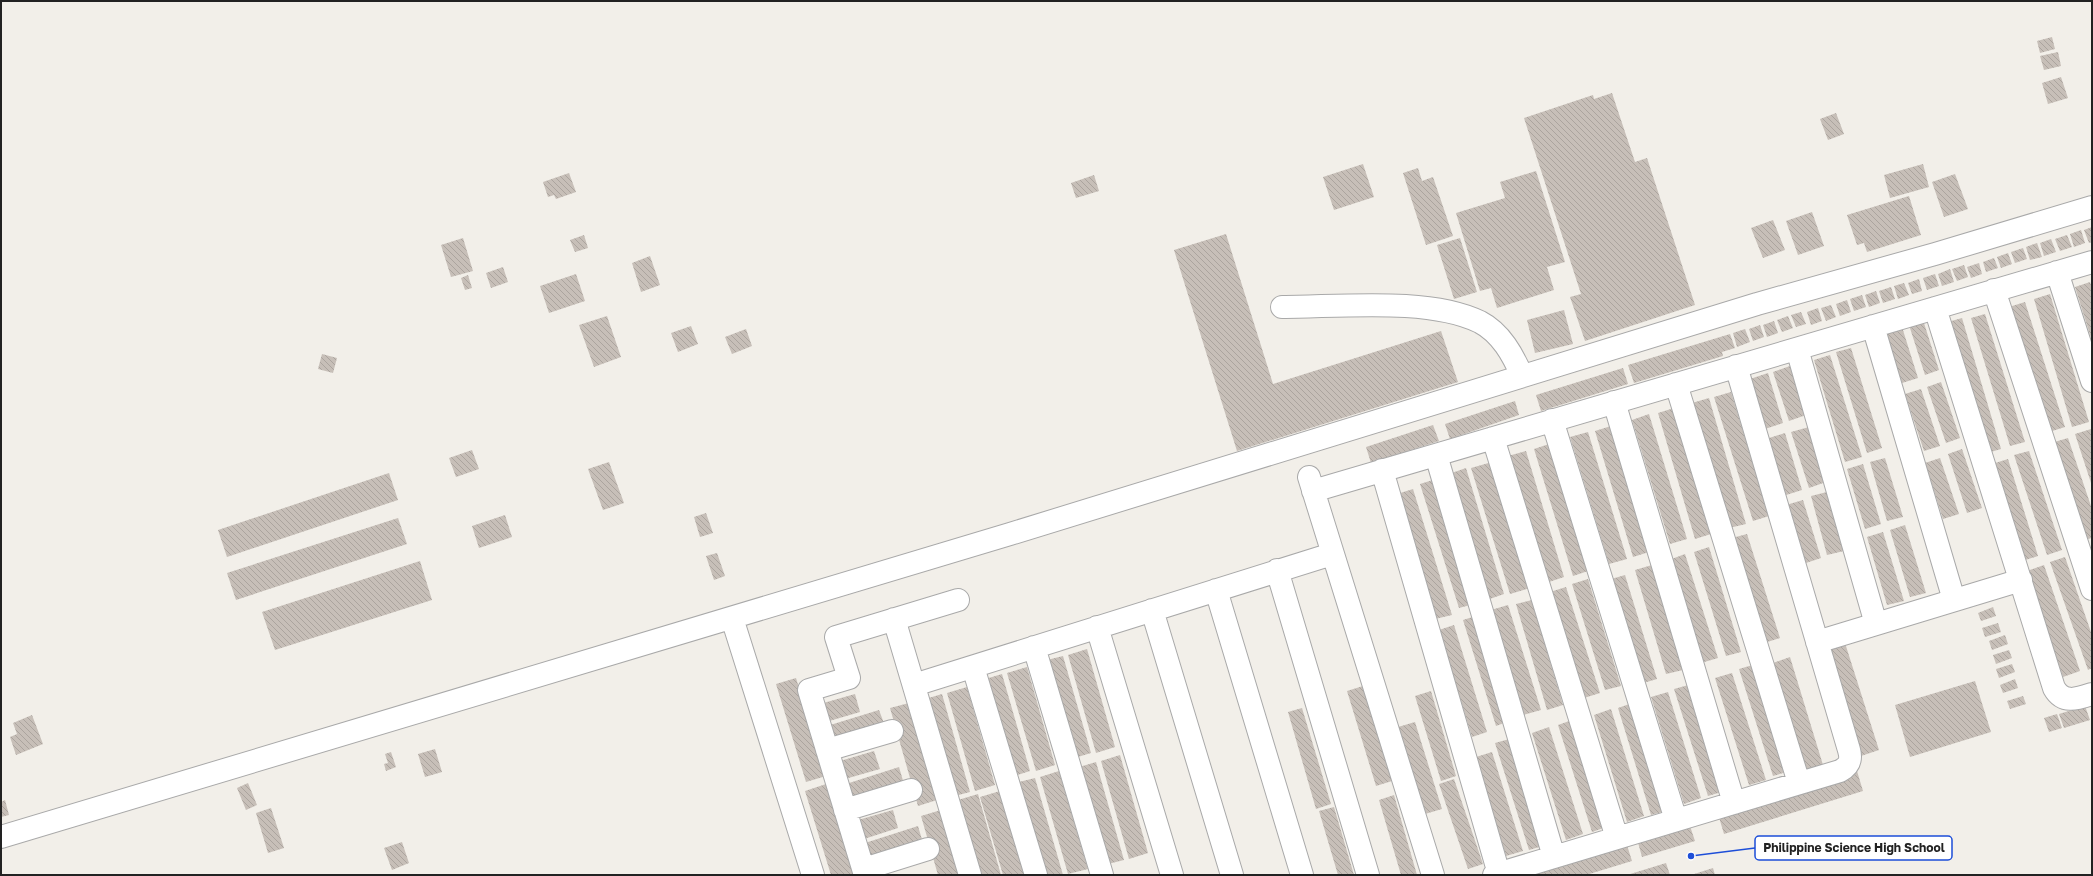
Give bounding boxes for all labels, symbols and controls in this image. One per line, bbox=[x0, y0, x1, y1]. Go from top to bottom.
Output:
callout: Philippine Science High School bbox=[1755, 836, 1952, 860]
text: Philippine Science High School bbox=[1763, 840, 1945, 855]

